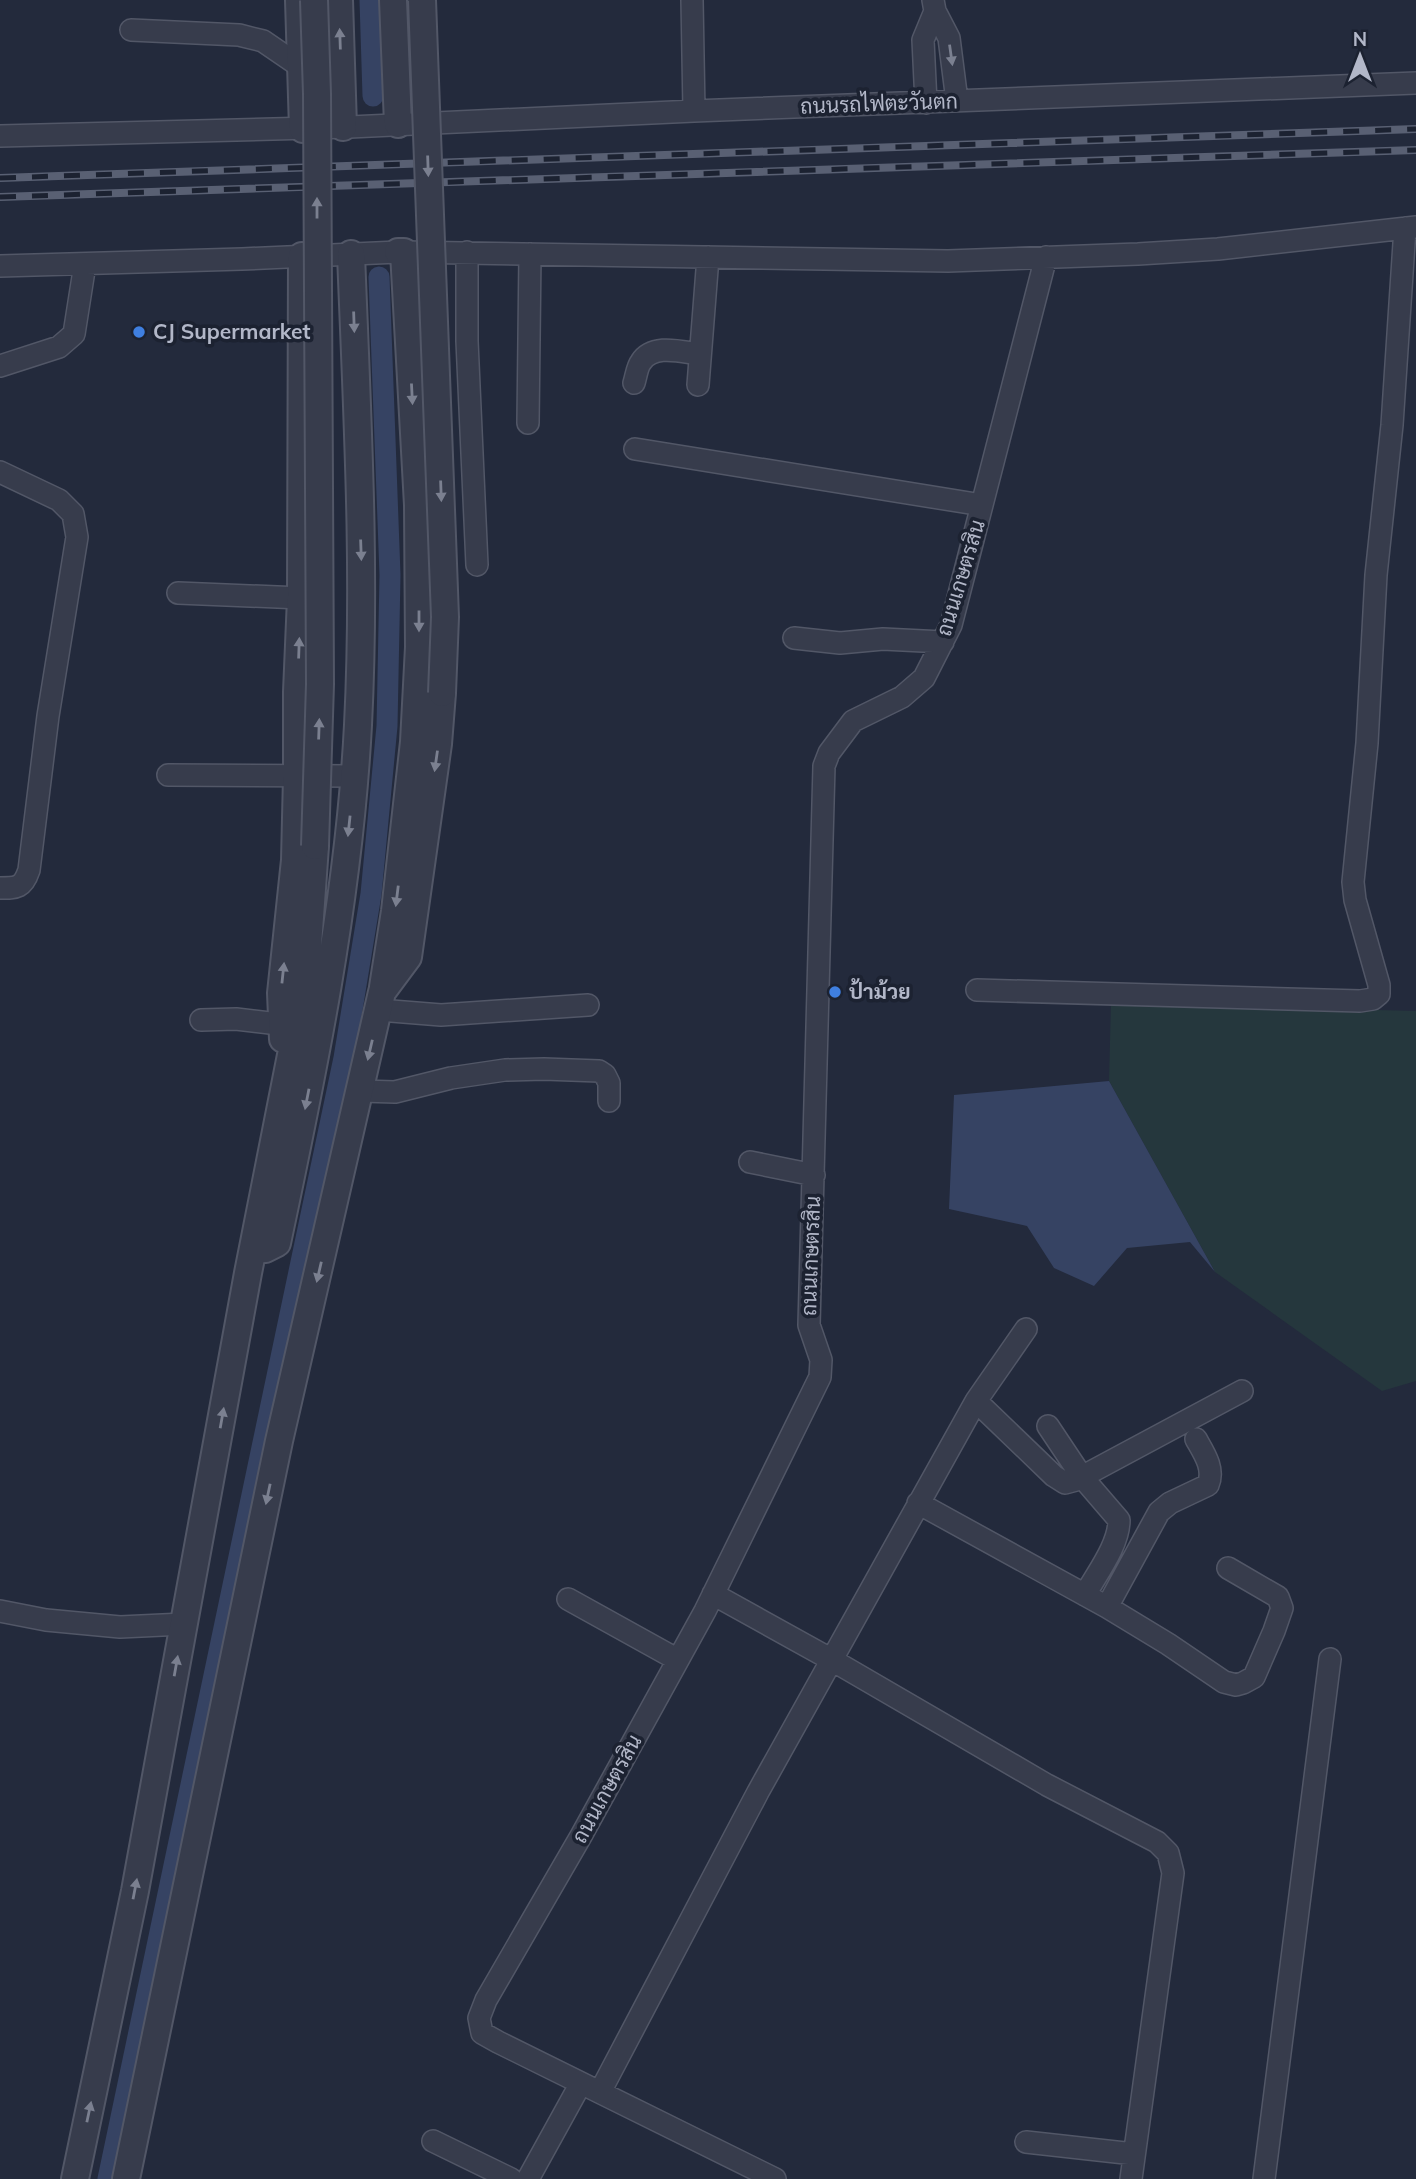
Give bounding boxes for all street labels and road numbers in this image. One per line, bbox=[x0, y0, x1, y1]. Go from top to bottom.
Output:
street label: ถนนรถไฟตะวันตก bbox=[800, 87, 958, 119]
street label: ถนนเกษตรสิน bbox=[930, 516, 990, 639]
street label: ถนนเกษตรสิน bbox=[795, 1195, 825, 1317]
street label: ถนนเกษตรสิน bbox=[566, 1730, 647, 1847]

